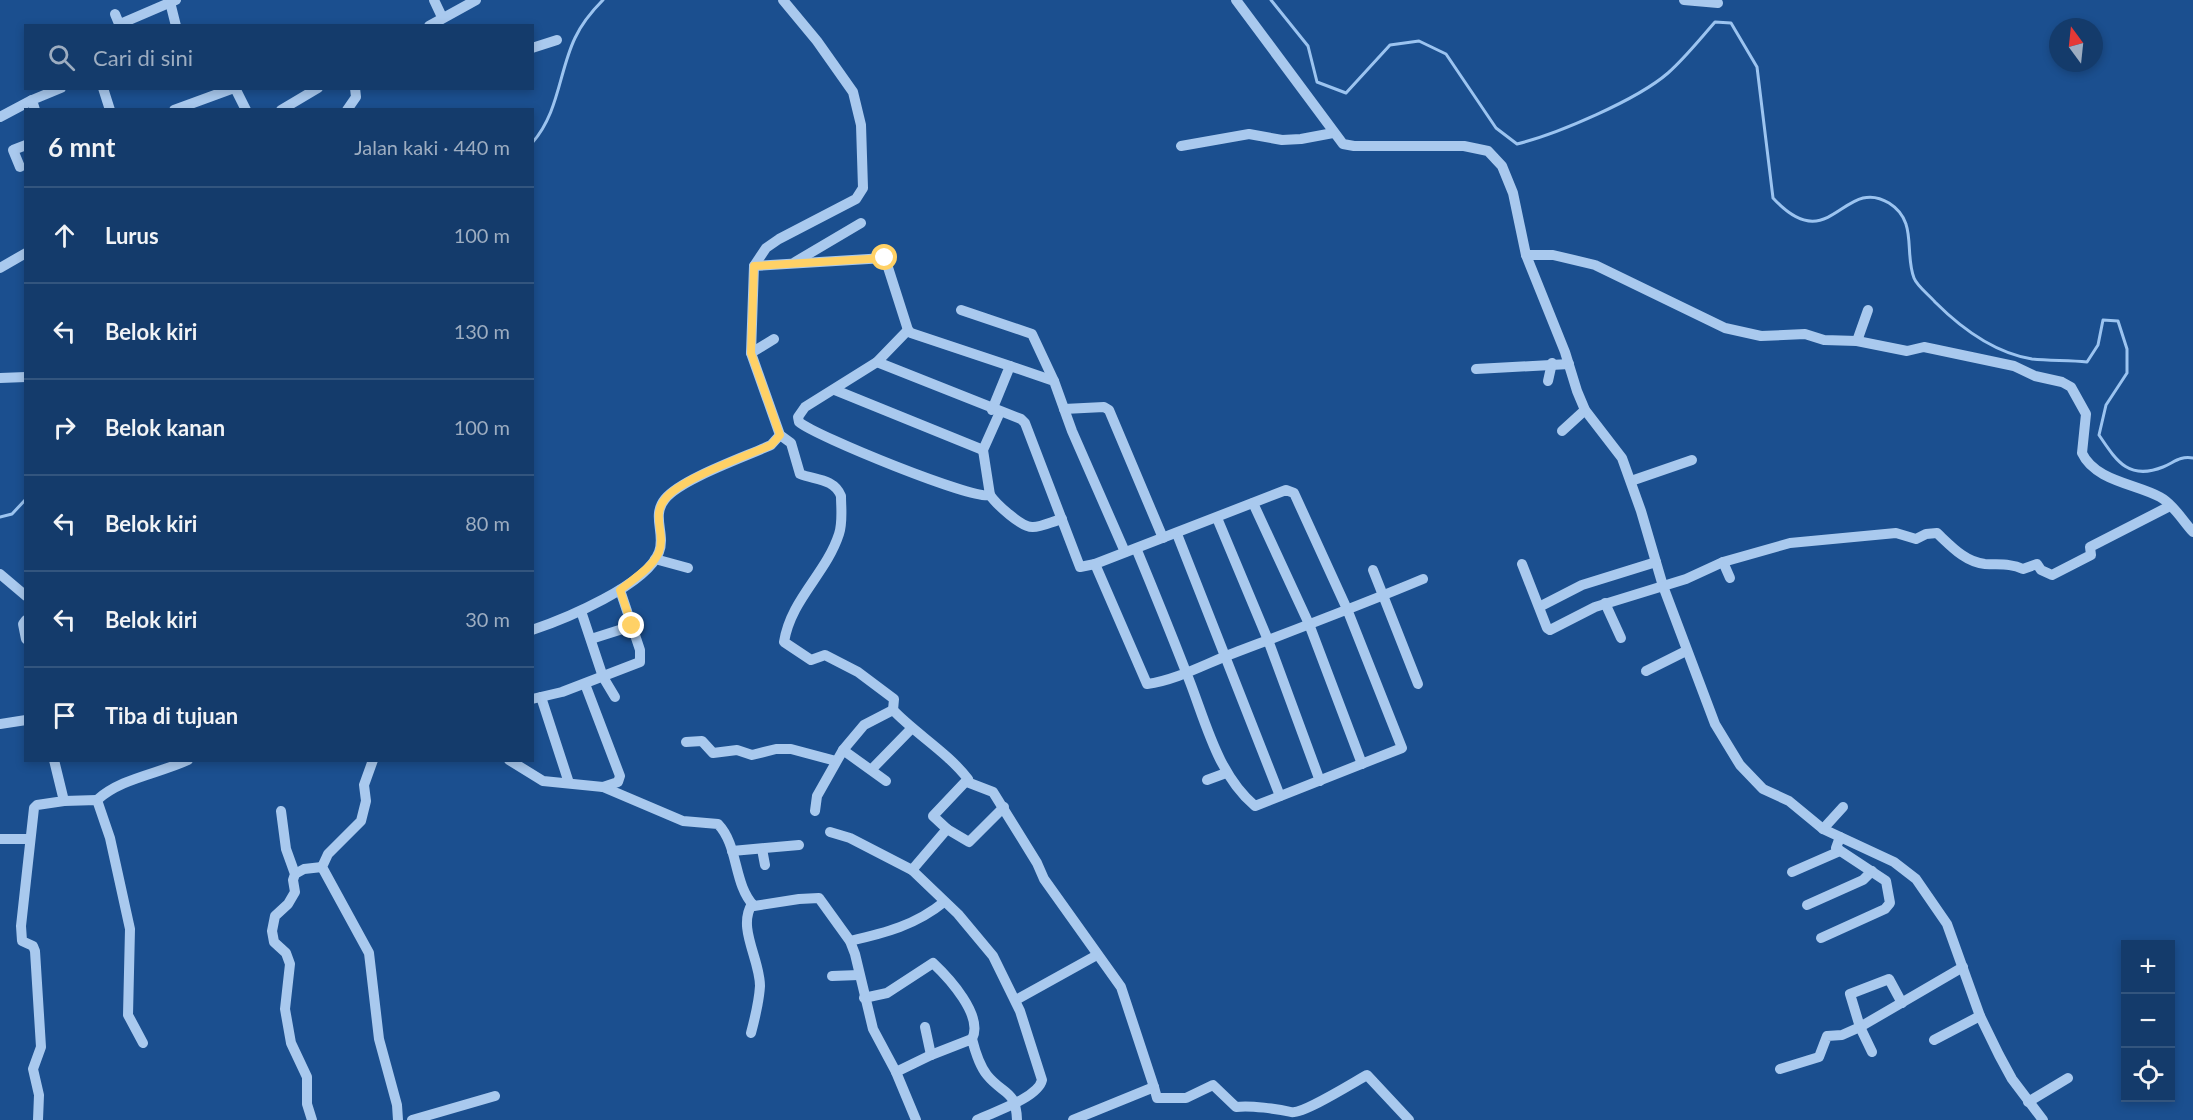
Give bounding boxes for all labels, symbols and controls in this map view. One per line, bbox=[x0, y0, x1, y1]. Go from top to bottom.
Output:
north arrow bbox=[2049, 18, 2103, 72]
search box bbox=[24, 24, 534, 90]
icon: search bbox=[45, 41, 78, 74]
text: Cari di sini bbox=[93, 44, 193, 71]
text: 6 mnt bbox=[48, 131, 115, 163]
text: Jalan kaki · 440 m bbox=[354, 135, 510, 159]
icon: ahead bbox=[48, 219, 81, 252]
text: Lurus bbox=[105, 222, 159, 249]
text: 100 m bbox=[454, 223, 510, 247]
route start bbox=[871, 244, 897, 270]
icon: left bbox=[48, 315, 81, 348]
text: Belok kiri bbox=[105, 318, 197, 345]
text: 130 m bbox=[454, 319, 510, 343]
icon: right bbox=[48, 411, 81, 444]
text: Belok kanan bbox=[105, 414, 225, 441]
text: 100 m bbox=[454, 415, 510, 439]
icon: left bbox=[48, 507, 81, 540]
text: Belok kiri bbox=[105, 510, 197, 537]
text: 80 m bbox=[465, 511, 510, 535]
icon: left bbox=[48, 603, 81, 636]
text: Belok kiri bbox=[105, 606, 197, 633]
text: 30 m bbox=[465, 607, 510, 631]
route end bbox=[618, 612, 644, 638]
icon: arrive bbox=[48, 699, 81, 732]
text: Tiba di tujuan bbox=[105, 702, 238, 729]
map controls bbox=[2121, 940, 2175, 1102]
button: + bbox=[2121, 940, 2175, 994]
button: − bbox=[2121, 994, 2175, 1048]
button: locate bbox=[2121, 1048, 2175, 1102]

